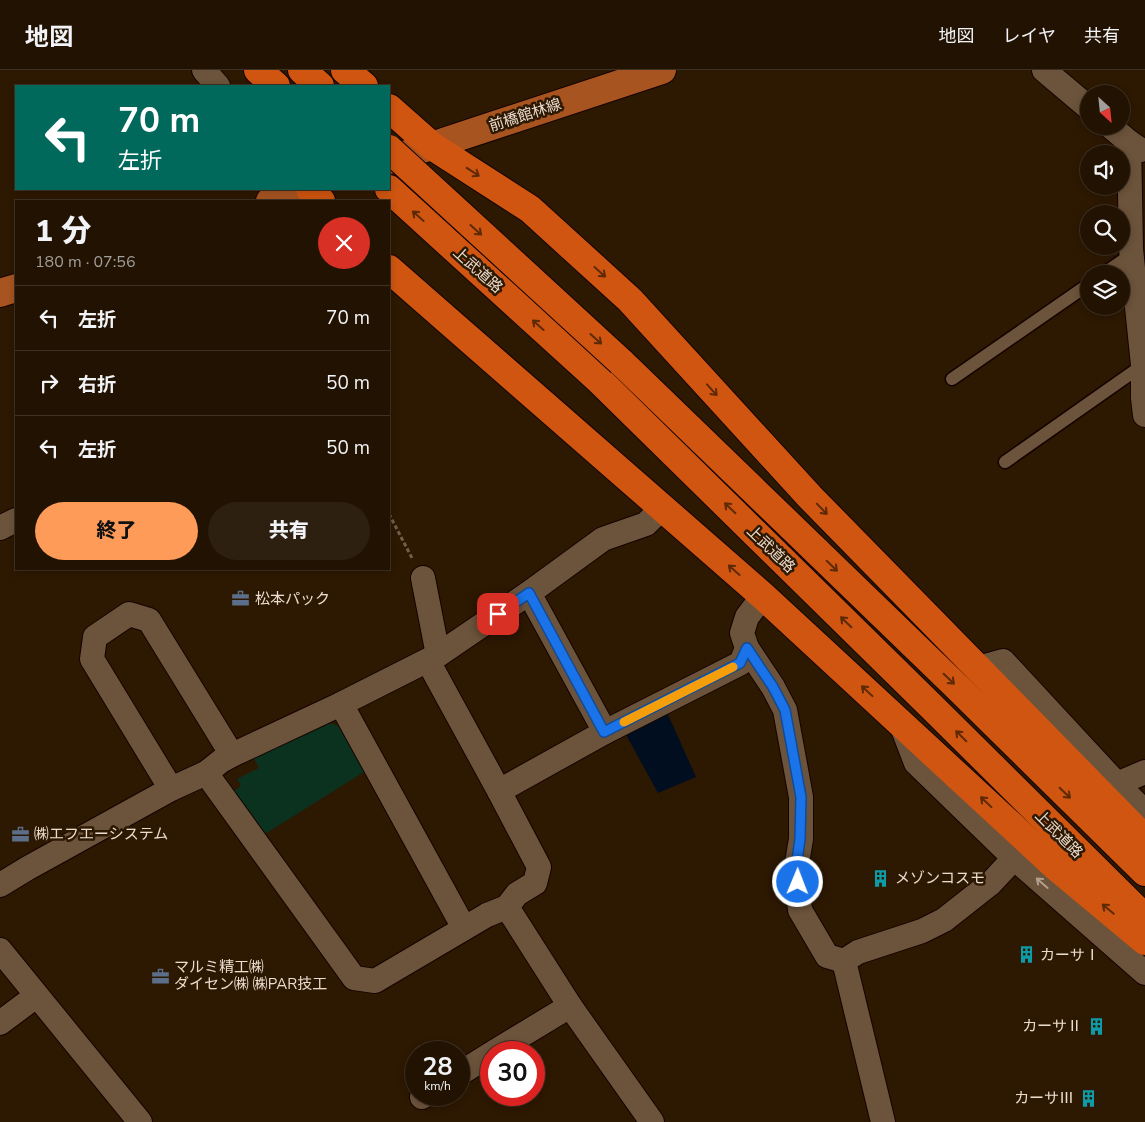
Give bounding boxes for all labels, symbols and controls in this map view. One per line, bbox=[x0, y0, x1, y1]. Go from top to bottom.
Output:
text: 地図 bbox=[25, 21, 73, 53]
text: 地図 bbox=[939, 24, 975, 48]
text: レイヤ bbox=[1003, 24, 1056, 48]
text: 共有 bbox=[1084, 24, 1120, 48]
north arrow bbox=[1080, 85, 1130, 135]
map controls bbox=[1080, 85, 1130, 315]
street label: 前橋館林線 bbox=[486, 94, 564, 136]
text: 70 m bbox=[118, 97, 200, 144]
icon: left bbox=[35, 105, 100, 170]
button: sound bbox=[1080, 145, 1130, 195]
text: 左折 bbox=[118, 146, 162, 176]
one-way arrow bbox=[465, 167, 479, 177]
button: search bbox=[1080, 205, 1130, 255]
one-way arrow bbox=[412, 210, 425, 222]
text: 1 分 bbox=[35, 211, 91, 252]
button: close bbox=[318, 217, 370, 269]
one-way arrow bbox=[470, 224, 483, 235]
street label: 上武道路 bbox=[449, 242, 507, 298]
text: 180 m · 07:56 bbox=[35, 251, 136, 273]
button: layers bbox=[1080, 265, 1130, 315]
one-way arrow bbox=[593, 267, 606, 278]
icon: left bbox=[35, 304, 63, 332]
text: 70 m bbox=[326, 305, 370, 331]
text: 左折 bbox=[78, 307, 116, 333]
one-way arrow bbox=[532, 319, 545, 331]
one-way arrow bbox=[590, 333, 603, 345]
icon: right bbox=[35, 369, 63, 397]
text: 50 m bbox=[326, 370, 370, 396]
text: 右折 bbox=[78, 372, 116, 398]
one-way arrow bbox=[706, 383, 718, 396]
icon: left bbox=[35, 434, 63, 462]
text: 50 m bbox=[326, 435, 370, 461]
text: 左折 bbox=[78, 437, 116, 463]
button: 終了 bbox=[35, 502, 198, 560]
button: 共有 bbox=[208, 502, 370, 560]
one-way arrow bbox=[723, 502, 736, 514]
one-way arrow bbox=[816, 503, 828, 515]
street label: 上武道路 bbox=[742, 521, 800, 577]
one-way arrow bbox=[826, 560, 838, 572]
one-way arrow bbox=[727, 564, 740, 576]
office icon: 松本パック bbox=[231, 589, 251, 609]
place label: 松本パック bbox=[255, 589, 330, 609]
pin bbox=[477, 593, 519, 635]
icon: arrive bbox=[484, 600, 512, 628]
one-way arrow bbox=[839, 616, 852, 628]
one-way arrow bbox=[943, 673, 955, 685]
one-way arrow bbox=[860, 686, 873, 697]
one-way arrow bbox=[955, 730, 968, 742]
one-way arrow bbox=[1059, 787, 1071, 799]
one-way arrow bbox=[980, 796, 992, 808]
street label: 上武道路 bbox=[1031, 806, 1087, 862]
office icon: ㈱エフエーシステム bbox=[10, 824, 30, 844]
place label: ㈱エフエーシステム bbox=[34, 824, 168, 844]
position arrow bbox=[771, 855, 823, 907]
building icon: メゾンコスモ bbox=[871, 868, 891, 888]
place label: メゾンコスモ bbox=[895, 868, 985, 888]
one-way arrow bbox=[1036, 877, 1049, 889]
one-way arrow bbox=[1101, 904, 1114, 915]
building icon: カーサⅠ bbox=[1016, 945, 1036, 965]
place label: カーサⅠ bbox=[1040, 945, 1100, 965]
place label: マルミ精工㈱ ダイセン㈱ ㈱PAR技工 bbox=[174, 957, 327, 994]
office icon: マルミ精工㈱ ダイセン㈱ ㈱PAR技工 bbox=[150, 966, 170, 986]
place label: カーサⅡ bbox=[1022, 1016, 1082, 1036]
building icon: カーサⅡ bbox=[1086, 1016, 1106, 1036]
speed limit sign: 30 bbox=[480, 1041, 545, 1106]
text: 28 bbox=[422, 1050, 453, 1084]
text: km/h bbox=[424, 1078, 451, 1094]
place label: カーサⅢ bbox=[1014, 1088, 1074, 1108]
building icon: カーサⅢ bbox=[1078, 1088, 1098, 1108]

